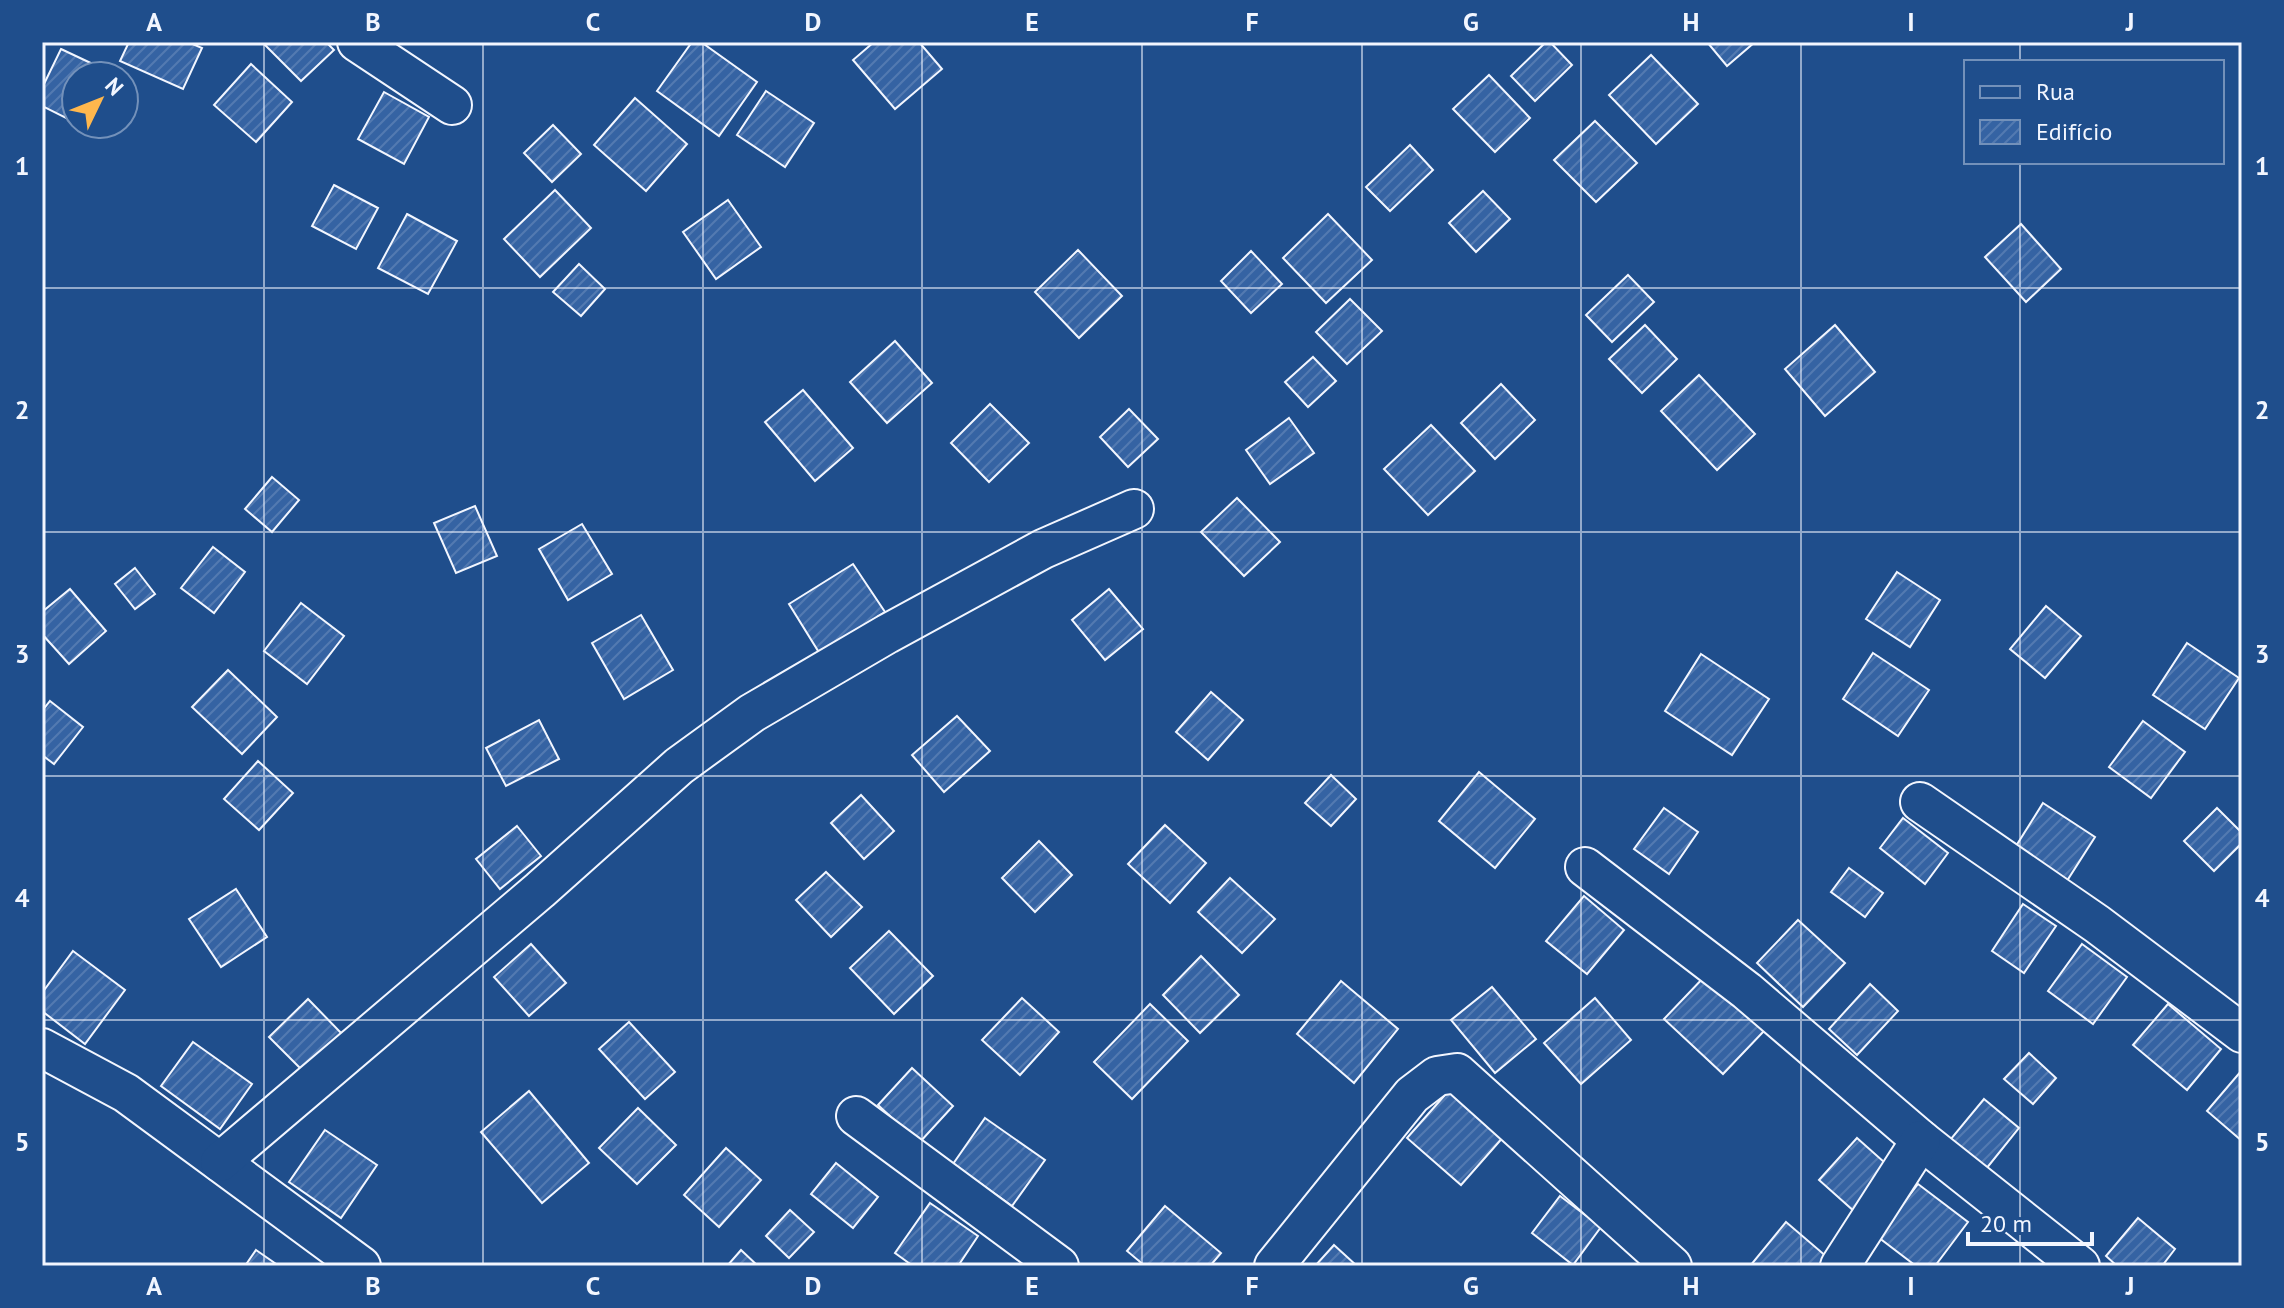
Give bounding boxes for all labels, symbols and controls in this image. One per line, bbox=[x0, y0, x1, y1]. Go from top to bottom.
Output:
text: A bbox=[146, 5, 162, 38]
text: B bbox=[365, 5, 381, 38]
text: C bbox=[586, 5, 600, 38]
text: D bbox=[805, 5, 821, 38]
text: E bbox=[1025, 5, 1039, 38]
text: F bbox=[1245, 5, 1259, 38]
text: G bbox=[1463, 5, 1479, 38]
text: H bbox=[1683, 5, 1699, 38]
text: I bbox=[1907, 5, 1915, 38]
text: J bbox=[2125, 5, 2134, 38]
north arrow bbox=[60, 60, 140, 140]
legend bbox=[1964, 60, 2224, 164]
text: N bbox=[99, 72, 130, 101]
text: Rua bbox=[2036, 76, 2075, 107]
text: Edifício bbox=[2036, 116, 2112, 147]
text: 1 bbox=[15, 149, 29, 182]
text: 1 bbox=[2255, 149, 2269, 182]
text: 2 bbox=[15, 393, 29, 426]
text: 2 bbox=[2255, 393, 2269, 426]
text: 3 bbox=[15, 637, 29, 670]
text: 3 bbox=[2255, 637, 2269, 670]
text: 4 bbox=[15, 881, 30, 914]
text: 4 bbox=[2255, 881, 2270, 914]
text: 5 bbox=[15, 1125, 29, 1158]
text: 5 bbox=[2255, 1125, 2269, 1158]
scale bar bbox=[1968, 1196, 2092, 1246]
text: 20 m bbox=[1980, 1208, 2032, 1239]
text: A bbox=[146, 1269, 162, 1302]
text: B bbox=[365, 1269, 381, 1302]
text: C bbox=[586, 1269, 600, 1302]
text: D bbox=[805, 1269, 821, 1302]
text: E bbox=[1025, 1269, 1039, 1302]
text: F bbox=[1245, 1269, 1259, 1302]
text: G bbox=[1463, 1269, 1479, 1302]
text: H bbox=[1683, 1269, 1699, 1302]
text: I bbox=[1907, 1269, 1915, 1302]
text: J bbox=[2125, 1269, 2134, 1302]

